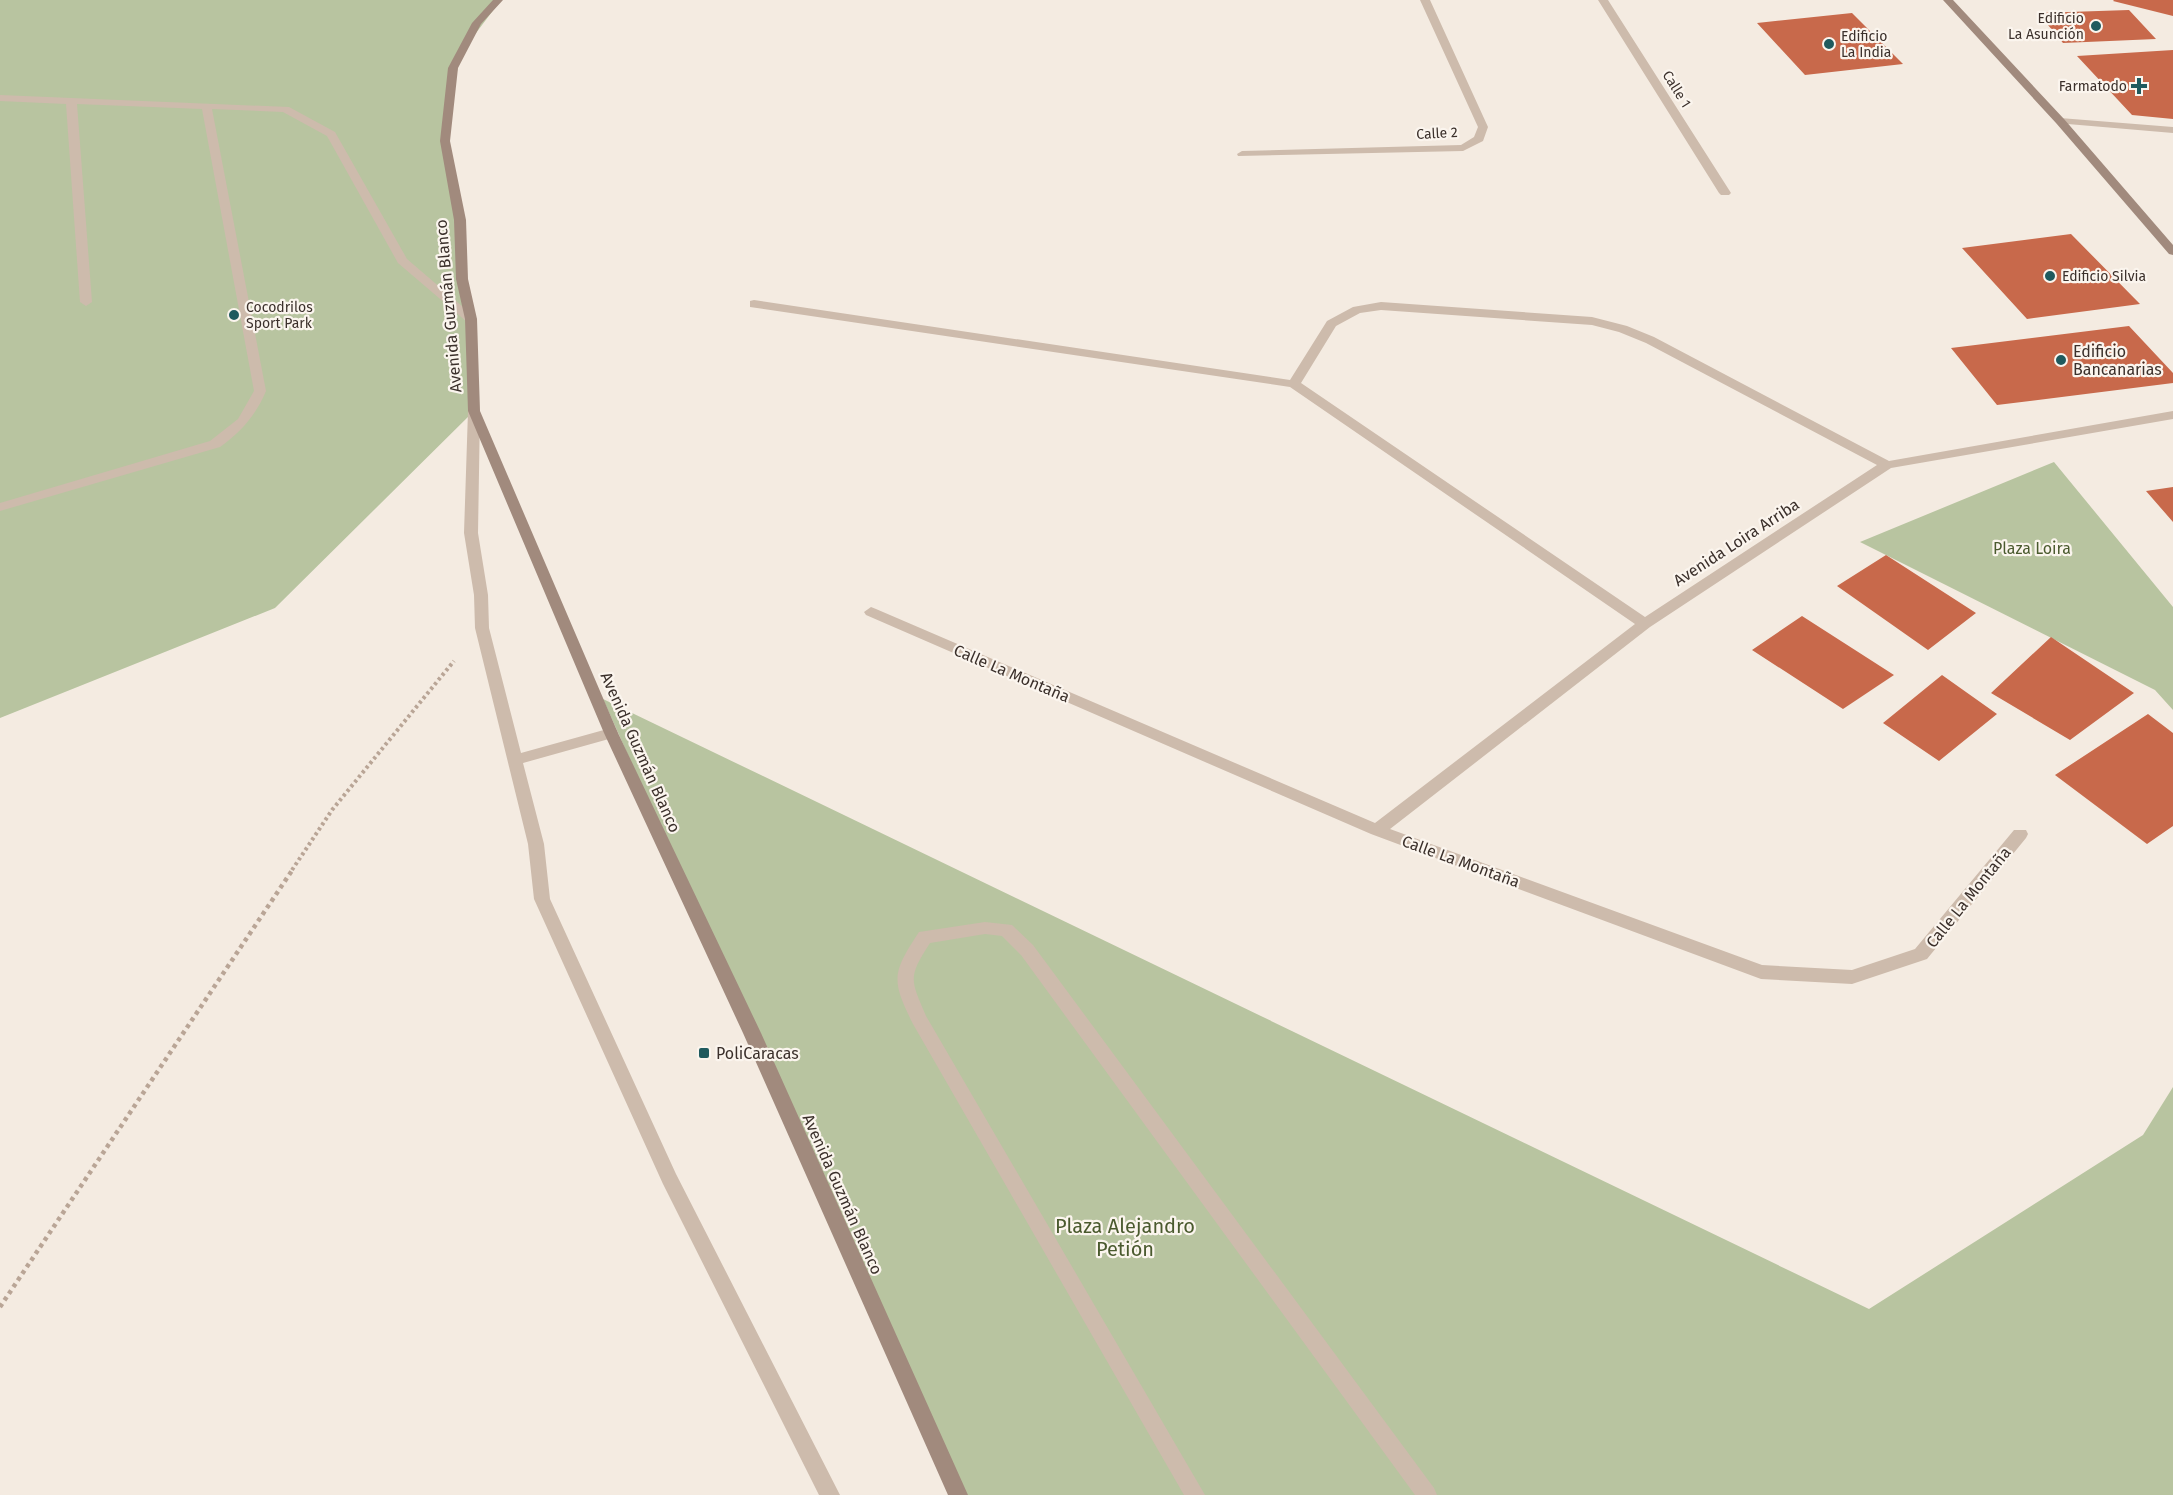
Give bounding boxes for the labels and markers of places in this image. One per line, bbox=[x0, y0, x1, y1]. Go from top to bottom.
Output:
place label: Edificio La Asunción bbox=[2008, 10, 2084, 43]
marker: Edificio La Asunción bbox=[2089, 19, 2103, 33]
place label: Edificio La India bbox=[1841, 28, 1891, 61]
marker: Edificio La India bbox=[1822, 37, 1836, 51]
place label: Farmatodo bbox=[2059, 78, 2127, 95]
marker: Farmatodo bbox=[2132, 79, 2146, 93]
place label: Edificio Silvia bbox=[2062, 268, 2146, 285]
marker: Edificio Silvia bbox=[2043, 269, 2057, 283]
place label: Cocodrilos Sport Park bbox=[246, 299, 313, 332]
marker: Cocodrilos Sport Park bbox=[227, 308, 241, 322]
place label: Edificio Bancanarias bbox=[2073, 342, 2162, 379]
marker: Edificio Bancanarias bbox=[2054, 353, 2068, 367]
place label: PoliCaracas bbox=[716, 1044, 799, 1063]
marker: PoliCaracas bbox=[697, 1046, 711, 1060]

